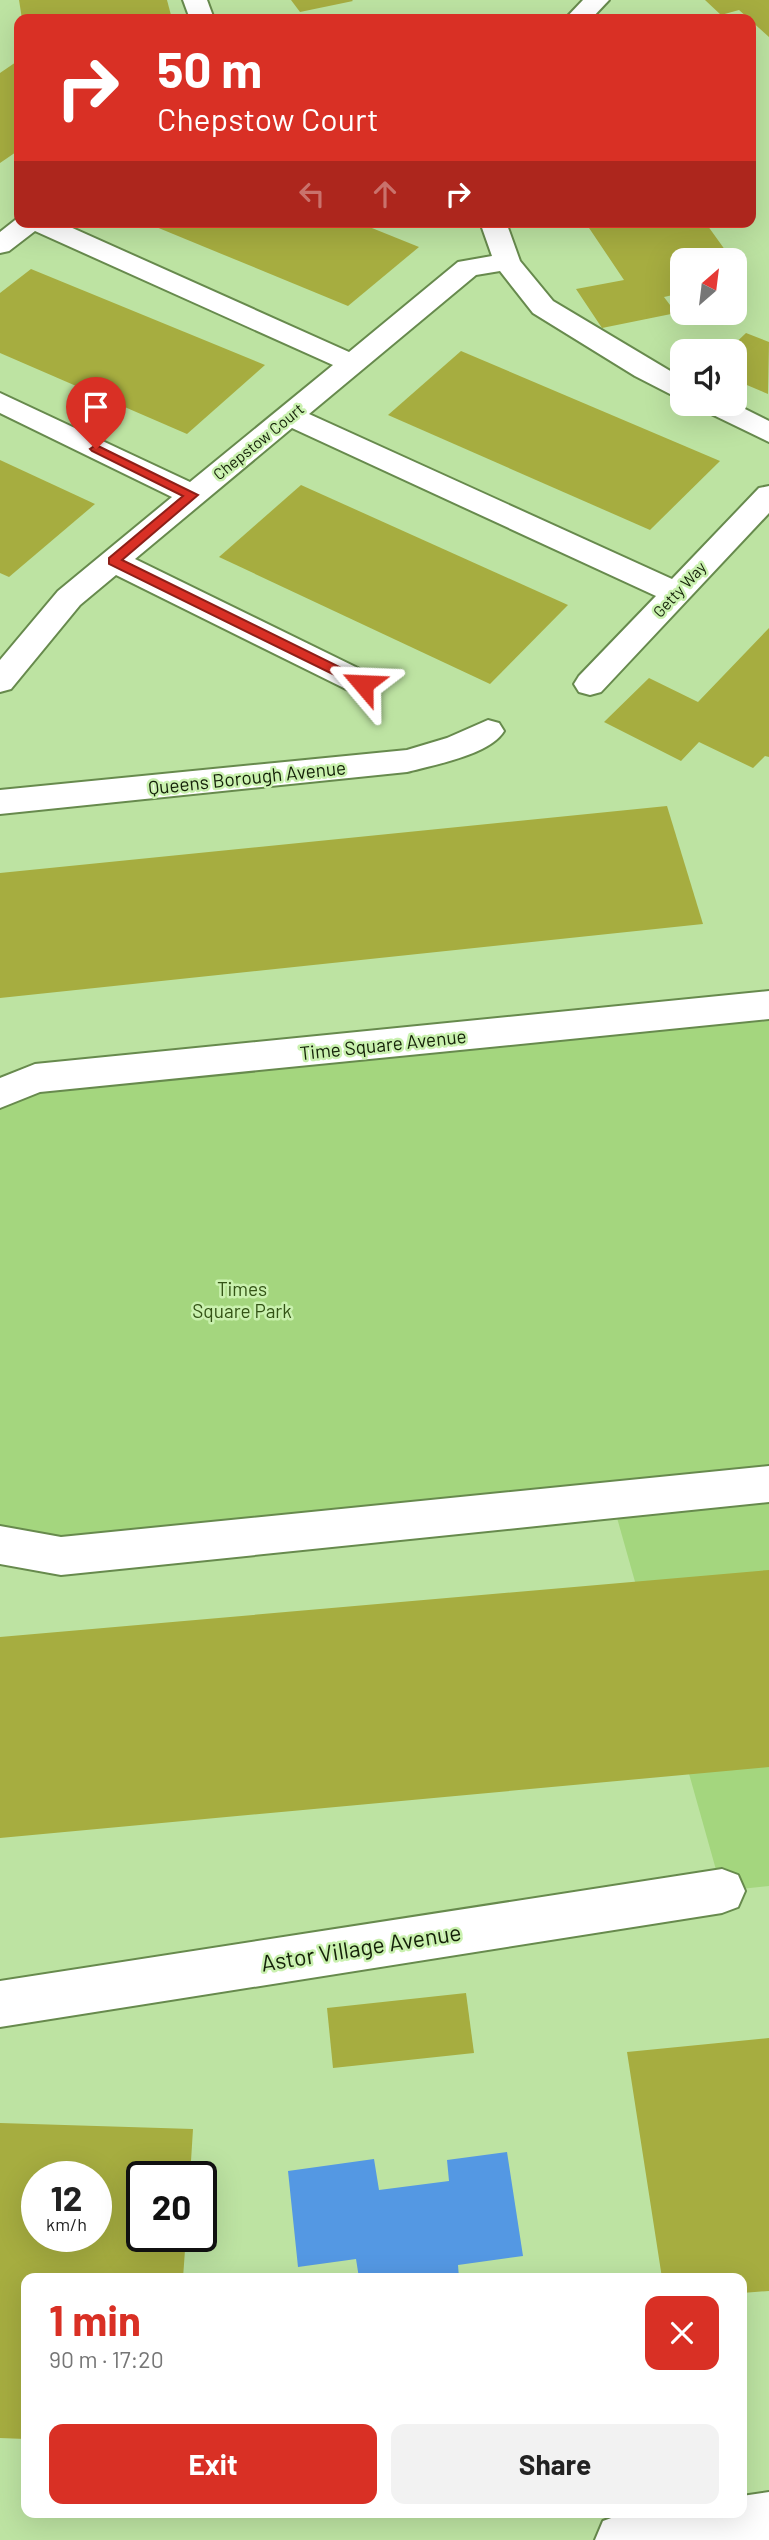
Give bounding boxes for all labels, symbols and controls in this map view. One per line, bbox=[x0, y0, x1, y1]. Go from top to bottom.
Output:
text: 50 m bbox=[157, 39, 262, 98]
icon: right bbox=[42, 42, 133, 133]
text: Chepstow Court bbox=[157, 99, 379, 137]
icon: left bbox=[293, 175, 331, 213]
icon: ahead bbox=[366, 175, 404, 213]
icon: right bbox=[439, 175, 477, 213]
north arrow bbox=[670, 248, 747, 326]
map controls bbox=[670, 248, 747, 416]
button: sound bbox=[670, 339, 747, 416]
pin bbox=[66, 377, 126, 449]
icon: arrive bbox=[77, 388, 115, 426]
street label: Chepstow Court bbox=[209, 399, 307, 483]
street label: Getty Way bbox=[648, 557, 710, 621]
position arrow bbox=[326, 647, 400, 721]
street label: Queens Borough Avenue bbox=[147, 755, 347, 799]
street label: Time Square Avenue bbox=[298, 1024, 468, 1064]
park label: Times Square Park bbox=[192, 1277, 292, 1322]
street label: Astor Village Avenue bbox=[259, 1917, 463, 1977]
speed limit sign: 20 bbox=[126, 2161, 217, 2252]
text: 12 bbox=[50, 2176, 82, 2218]
text: km/h bbox=[46, 2213, 87, 2235]
text: 1 min bbox=[49, 2294, 141, 2344]
button: close bbox=[645, 2296, 719, 2370]
text: 90 m · 17:20 bbox=[49, 2345, 164, 2373]
button: Exit bbox=[49, 2424, 377, 2504]
button: Share bbox=[391, 2424, 719, 2504]

